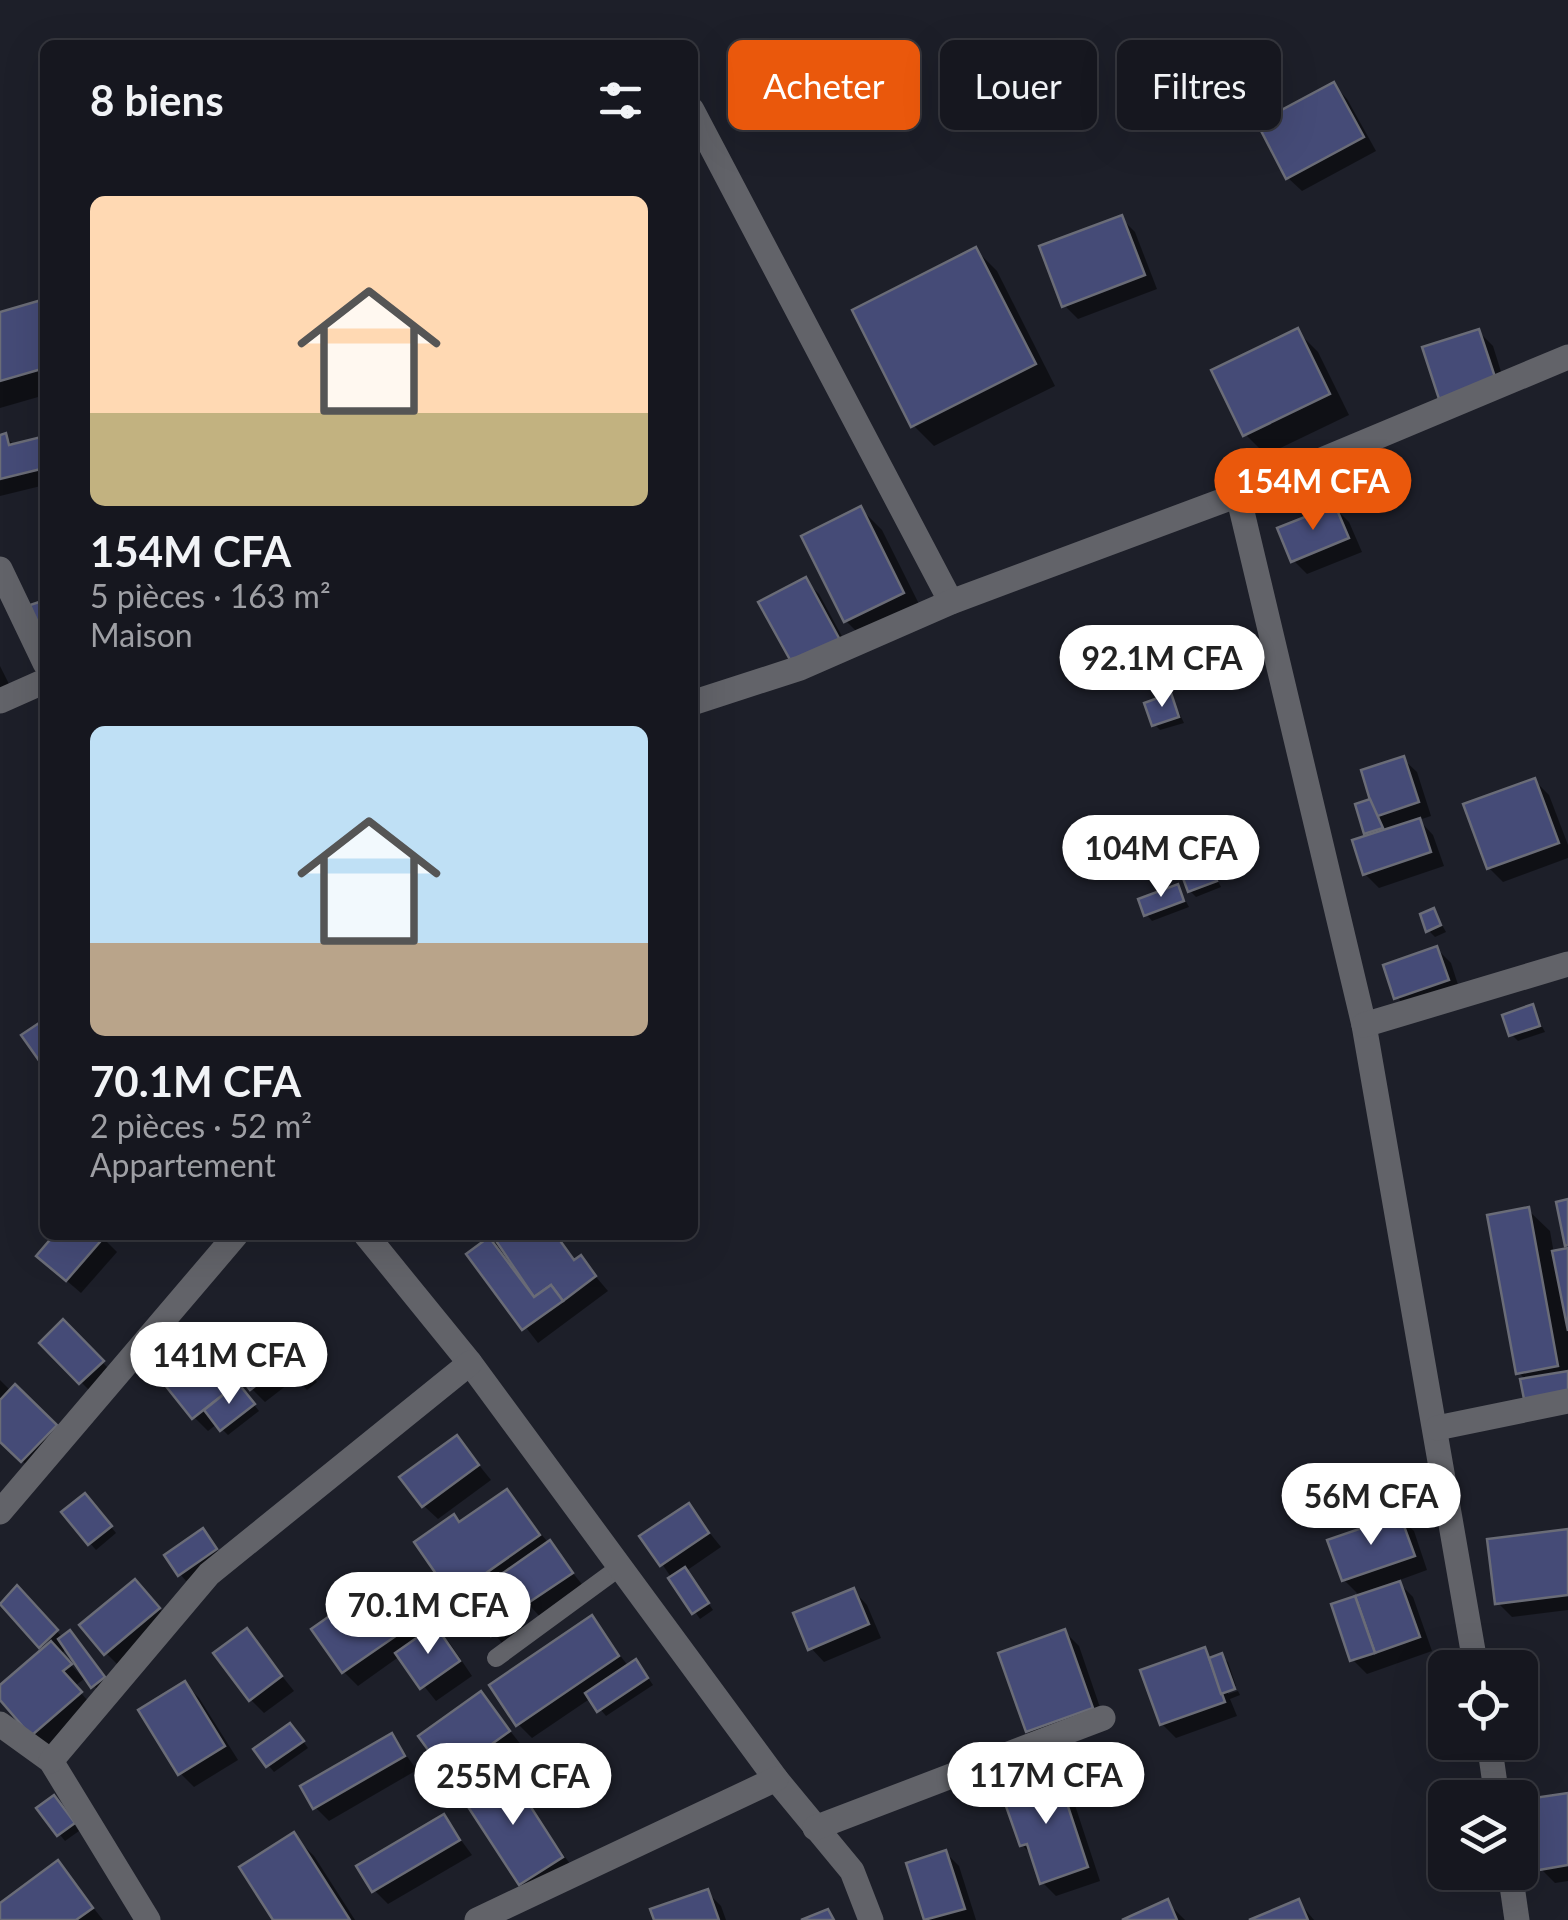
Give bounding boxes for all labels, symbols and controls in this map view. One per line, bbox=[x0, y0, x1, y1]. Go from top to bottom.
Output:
chip: Acheter bbox=[728, 40, 920, 130]
chip: Louer bbox=[940, 40, 1097, 130]
chip: Filtres bbox=[1117, 40, 1281, 130]
icon: filters bbox=[593, 73, 648, 128]
text: 8 biens bbox=[90, 75, 224, 125]
icon: home bbox=[279, 261, 459, 441]
pin: 154M CFA bbox=[1210, 448, 1416, 533]
text: 154M CFA bbox=[1236, 461, 1390, 500]
text: 154M CFA bbox=[90, 526, 291, 576]
text: 5 pièces · 163 m² bbox=[90, 576, 331, 615]
text: Maison bbox=[90, 615, 193, 654]
pin: 92.1M CFA bbox=[1048, 625, 1276, 710]
text: 92.1M CFA bbox=[1082, 638, 1242, 677]
icon: home bbox=[279, 791, 459, 971]
pin: 104M CFA bbox=[1058, 815, 1264, 900]
text: 104M CFA bbox=[1084, 828, 1238, 867]
text: 70.1M CFA bbox=[90, 1056, 301, 1106]
text: 2 pièces · 52 m² bbox=[90, 1106, 312, 1145]
text: Appartement bbox=[90, 1145, 276, 1184]
pin: 141M CFA bbox=[126, 1322, 332, 1407]
text: 141M CFA bbox=[152, 1335, 306, 1374]
pin: 56M CFA bbox=[1279, 1463, 1463, 1548]
text: 56M CFA bbox=[1304, 1476, 1438, 1515]
pin: 70.1M CFA bbox=[314, 1572, 542, 1657]
text: 70.1M CFA bbox=[348, 1585, 508, 1624]
map controls bbox=[1428, 1650, 1538, 1890]
button: locate bbox=[1428, 1650, 1538, 1760]
pin: 117M CFA bbox=[943, 1742, 1149, 1827]
pin: 255M CFA bbox=[410, 1743, 616, 1828]
text: 117M CFA bbox=[969, 1755, 1123, 1794]
text: 255M CFA bbox=[436, 1756, 590, 1795]
button: layers bbox=[1428, 1780, 1538, 1890]

